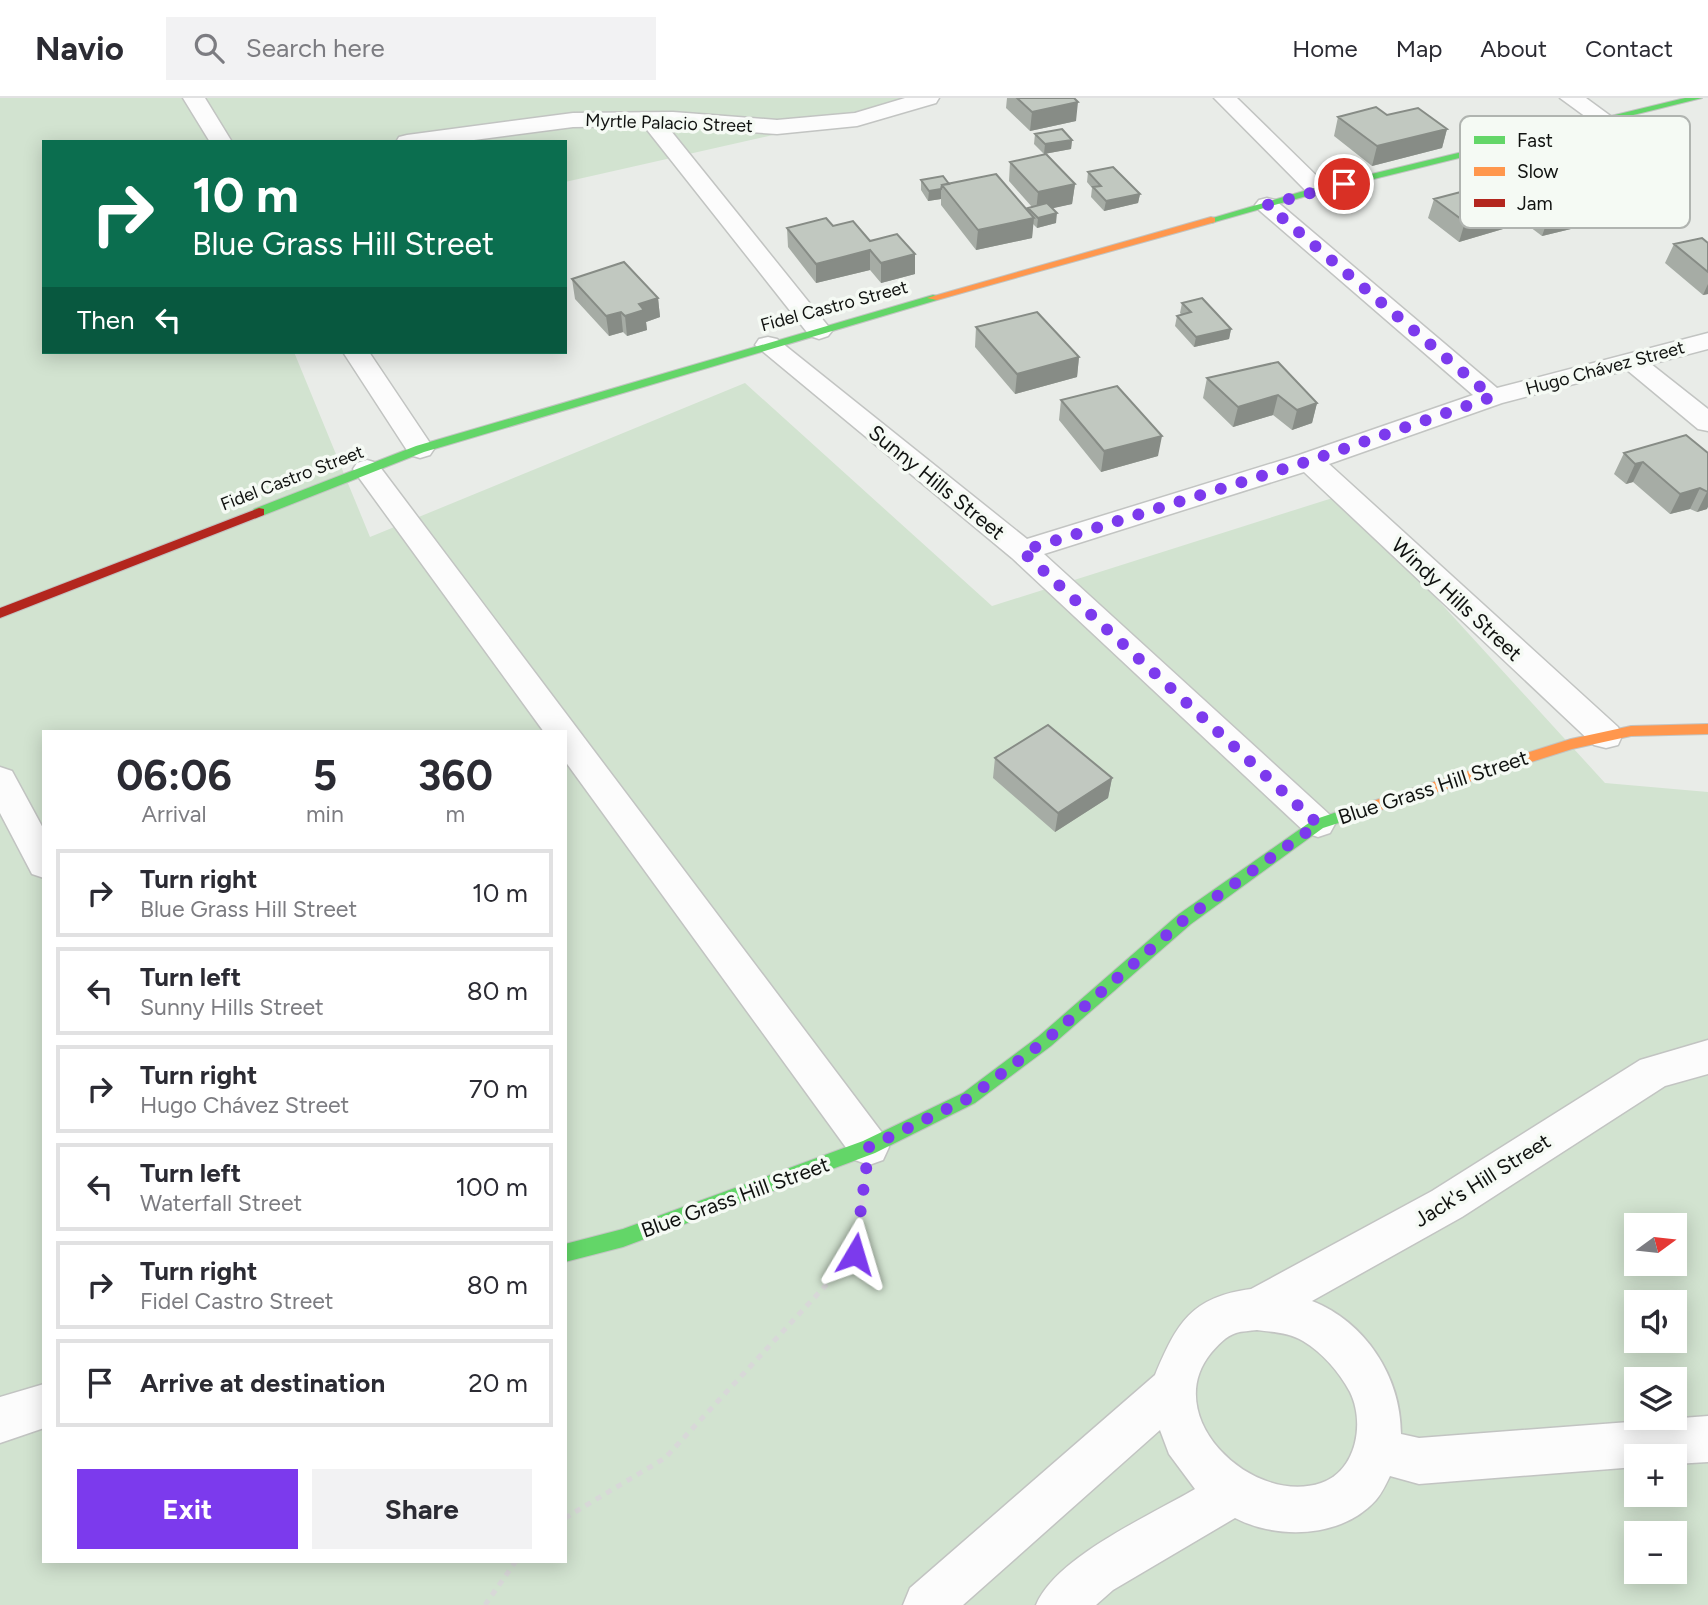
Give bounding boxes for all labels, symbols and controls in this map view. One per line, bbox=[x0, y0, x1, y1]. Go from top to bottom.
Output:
search box bbox=[166, 17, 656, 80]
text: Navio bbox=[35, 29, 124, 68]
icon: search bbox=[190, 29, 228, 67]
text: Search here bbox=[246, 32, 385, 64]
text: Home bbox=[1292, 34, 1358, 63]
text: Map bbox=[1396, 34, 1442, 63]
text: About bbox=[1480, 34, 1547, 63]
text: Contact bbox=[1585, 34, 1673, 63]
street label: Myrtle Palacio Street bbox=[585, 109, 753, 137]
legend bbox=[1460, 116, 1690, 228]
text: Fast bbox=[1517, 129, 1553, 152]
pin bbox=[1314, 154, 1374, 214]
text: Slow bbox=[1517, 160, 1559, 183]
text: 10 m bbox=[192, 165, 299, 224]
icon: arrive bbox=[1325, 165, 1363, 203]
icon: right bbox=[77, 168, 168, 259]
text: Jam bbox=[1517, 192, 1553, 215]
text: Blue Grass Hill Street bbox=[192, 225, 494, 263]
street label: Fidel Castro Street bbox=[758, 276, 910, 336]
icon: left bbox=[149, 301, 187, 339]
text: Then bbox=[77, 304, 135, 336]
street label: Hugo Chávez Street bbox=[1523, 336, 1687, 400]
street label: Sunny Hills Street bbox=[864, 419, 1010, 545]
street label: Fidel Castro Street bbox=[217, 441, 367, 515]
street label: Windy Hills Street bbox=[1387, 532, 1527, 666]
street label: Blue Grass Hill Street bbox=[1335, 744, 1531, 830]
text: 06:06 bbox=[116, 750, 232, 801]
text: 5 bbox=[313, 750, 337, 801]
text: 360 bbox=[418, 750, 493, 801]
text: Arrival bbox=[142, 800, 206, 828]
text: min bbox=[306, 800, 344, 828]
text: m bbox=[446, 800, 465, 828]
text: Turn right bbox=[140, 863, 257, 895]
icon: right bbox=[81, 874, 119, 912]
text: 10 m bbox=[472, 877, 528, 909]
text: Blue Grass Hill Street bbox=[140, 895, 357, 923]
text: Turn left bbox=[140, 961, 241, 993]
icon: left bbox=[81, 972, 119, 1010]
text: 80 m bbox=[467, 975, 528, 1007]
text: Sunny Hills Street bbox=[140, 993, 324, 1021]
text: Turn right bbox=[140, 1059, 257, 1091]
icon: right bbox=[81, 1070, 119, 1108]
text: 70 m bbox=[469, 1073, 528, 1105]
text: Hugo Chávez Street bbox=[140, 1091, 349, 1119]
street label: Jack's Hill Street bbox=[1409, 1128, 1555, 1232]
street label: Blue Grass Hill Street bbox=[638, 1151, 832, 1243]
text: Turn left bbox=[140, 1157, 241, 1189]
icon: left bbox=[81, 1168, 119, 1206]
text: 100 m bbox=[455, 1171, 528, 1203]
text: Waterfall Street bbox=[140, 1189, 302, 1217]
north arrow bbox=[1624, 1213, 1687, 1276]
map controls bbox=[1624, 1213, 1687, 1584]
position arrow bbox=[818, 1217, 892, 1291]
text: Turn right bbox=[140, 1255, 257, 1287]
icon: right bbox=[81, 1266, 119, 1304]
text: 80 m bbox=[467, 1269, 528, 1301]
text: Fidel Castro Street bbox=[140, 1287, 334, 1315]
button: sound bbox=[1624, 1290, 1687, 1353]
icon: arrive bbox=[81, 1364, 119, 1402]
text: Arrive at destination bbox=[140, 1367, 385, 1399]
text: 20 m bbox=[468, 1367, 528, 1399]
button: layers bbox=[1624, 1367, 1687, 1430]
button: + bbox=[1624, 1444, 1687, 1507]
button: Exit bbox=[77, 1469, 298, 1549]
button: Share bbox=[312, 1469, 532, 1549]
button: − bbox=[1624, 1521, 1687, 1584]

